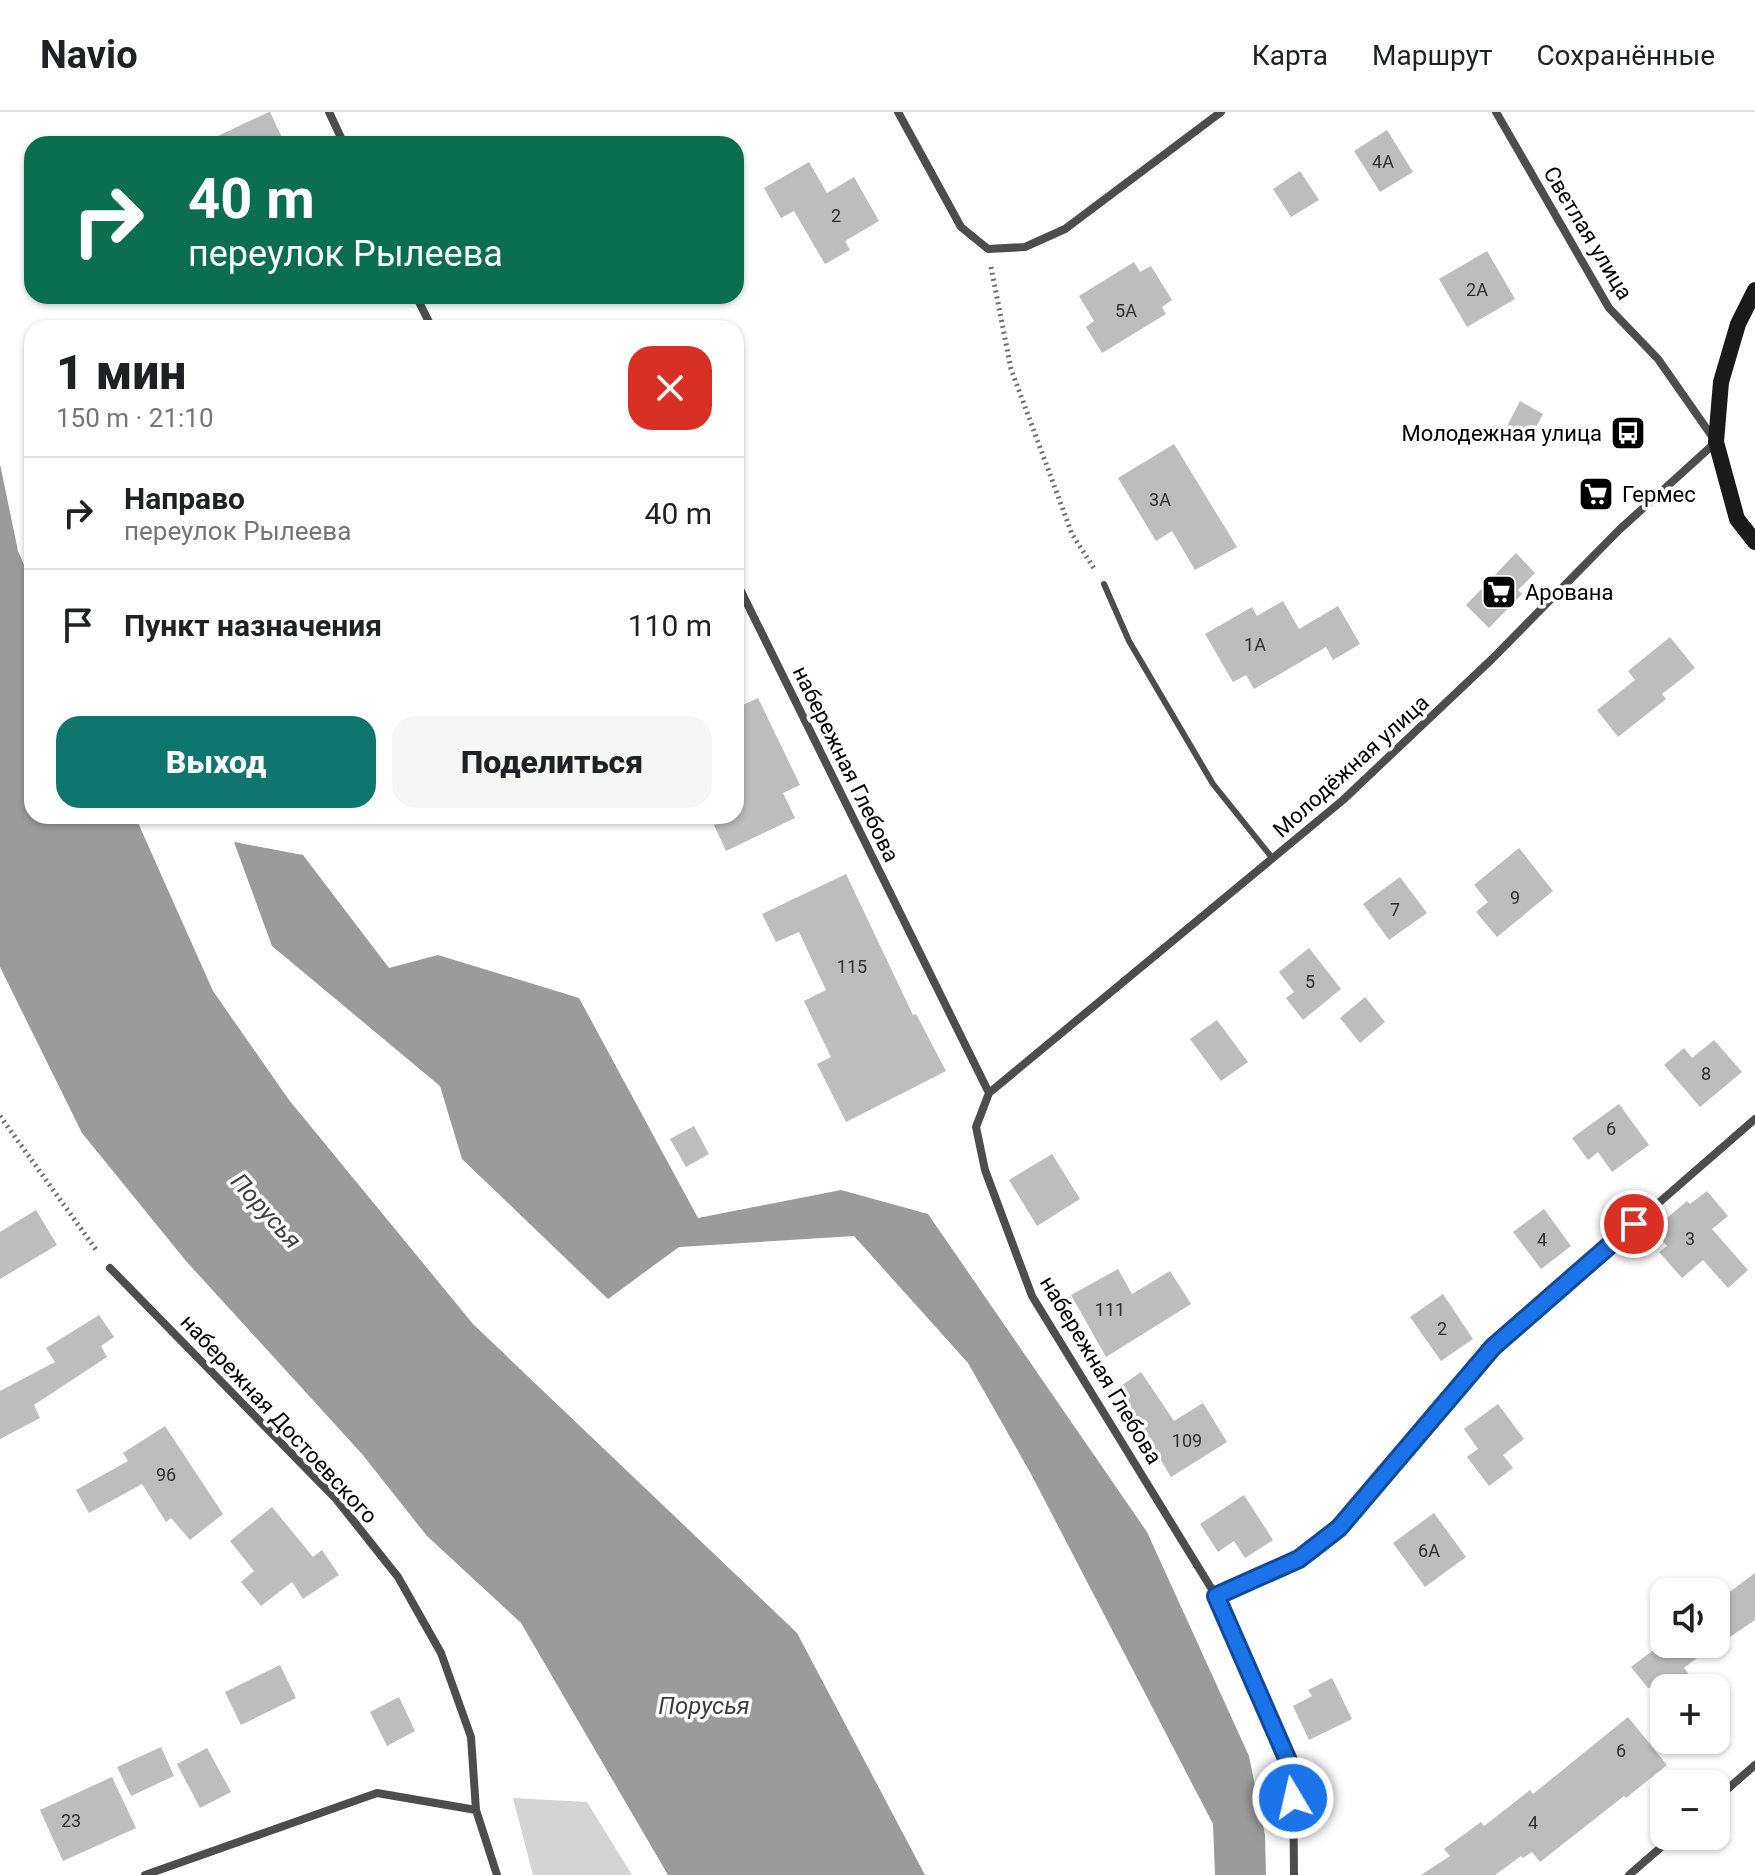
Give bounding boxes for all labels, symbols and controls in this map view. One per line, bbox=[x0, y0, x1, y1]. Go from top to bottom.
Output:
text: Navio bbox=[40, 33, 138, 77]
text: Карта bbox=[1252, 39, 1328, 72]
text: Маршрут bbox=[1372, 39, 1492, 72]
text: Сохранённые bbox=[1536, 39, 1715, 72]
house number: 4А bbox=[1372, 151, 1394, 172]
street label: Светлая улица bbox=[1538, 162, 1638, 304]
text: 40 m bbox=[188, 166, 315, 232]
icon: right bbox=[56, 168, 160, 272]
house number: 2 bbox=[831, 205, 841, 226]
text: переулок Рылеева bbox=[188, 233, 503, 275]
house number: 2А bbox=[1466, 279, 1488, 300]
house number: 5А bbox=[1115, 300, 1137, 321]
text: 1 мин bbox=[56, 344, 186, 401]
button: close bbox=[628, 346, 712, 430]
text: 150 m · 21:10 bbox=[56, 403, 214, 433]
bus stop icon: Молодежная улица bbox=[1609, 414, 1647, 452]
place label: Молодежная улица bbox=[1402, 421, 1602, 446]
supermarket icon: Гермес bbox=[1577, 475, 1615, 513]
text: Направо bbox=[124, 481, 245, 516]
place label: Гермес bbox=[1622, 482, 1696, 507]
house number: 3А bbox=[1149, 489, 1171, 510]
icon: right bbox=[56, 491, 100, 535]
text: 40 m bbox=[645, 496, 712, 531]
text: переулок Рылеева bbox=[124, 516, 351, 546]
supermarket icon: Арована bbox=[1480, 573, 1518, 611]
place label: Арована bbox=[1525, 580, 1613, 605]
icon: arrive bbox=[56, 603, 100, 647]
text: Пункт назначения bbox=[124, 608, 382, 643]
text: 110 m bbox=[628, 608, 712, 643]
house number: 1А bbox=[1244, 634, 1266, 655]
street label: набережная Глебова bbox=[788, 662, 904, 866]
street label: Молодёжная улица bbox=[1268, 690, 1434, 842]
button: Выход bbox=[56, 716, 376, 808]
button: Поделиться bbox=[392, 716, 712, 808]
house number: 9 bbox=[1510, 887, 1520, 908]
house number: 7 bbox=[1390, 899, 1400, 920]
house number: 115 bbox=[837, 956, 867, 977]
house number: 5 bbox=[1305, 971, 1315, 992]
house number: 8 bbox=[1701, 1063, 1711, 1084]
house number: 6 bbox=[1606, 1118, 1616, 1139]
water label: Порусья bbox=[225, 1168, 307, 1254]
pin bbox=[1600, 1190, 1668, 1258]
icon: arrive bbox=[1612, 1202, 1656, 1246]
house number: 3 bbox=[1685, 1228, 1695, 1249]
house number: 4 bbox=[1537, 1229, 1547, 1250]
street label: набережная Глебова bbox=[1035, 1271, 1167, 1469]
house number: 111 bbox=[1095, 1299, 1125, 1320]
street label: набережная Достоевского bbox=[176, 1309, 382, 1529]
house number: 2 bbox=[1437, 1318, 1447, 1339]
house number: 109 bbox=[1172, 1430, 1202, 1451]
house number: 96 bbox=[156, 1464, 176, 1485]
house number: 6А bbox=[1418, 1540, 1440, 1561]
map controls bbox=[1650, 1578, 1730, 1850]
button: sound bbox=[1650, 1578, 1730, 1658]
button: + bbox=[1650, 1674, 1730, 1754]
water label: Порусья bbox=[658, 1692, 750, 1720]
house number: 6 bbox=[1616, 1740, 1626, 1761]
position arrow bbox=[1251, 1756, 1335, 1840]
button: − bbox=[1650, 1770, 1730, 1850]
house number: 23 bbox=[61, 1810, 81, 1831]
house number: 4 bbox=[1528, 1812, 1538, 1833]

